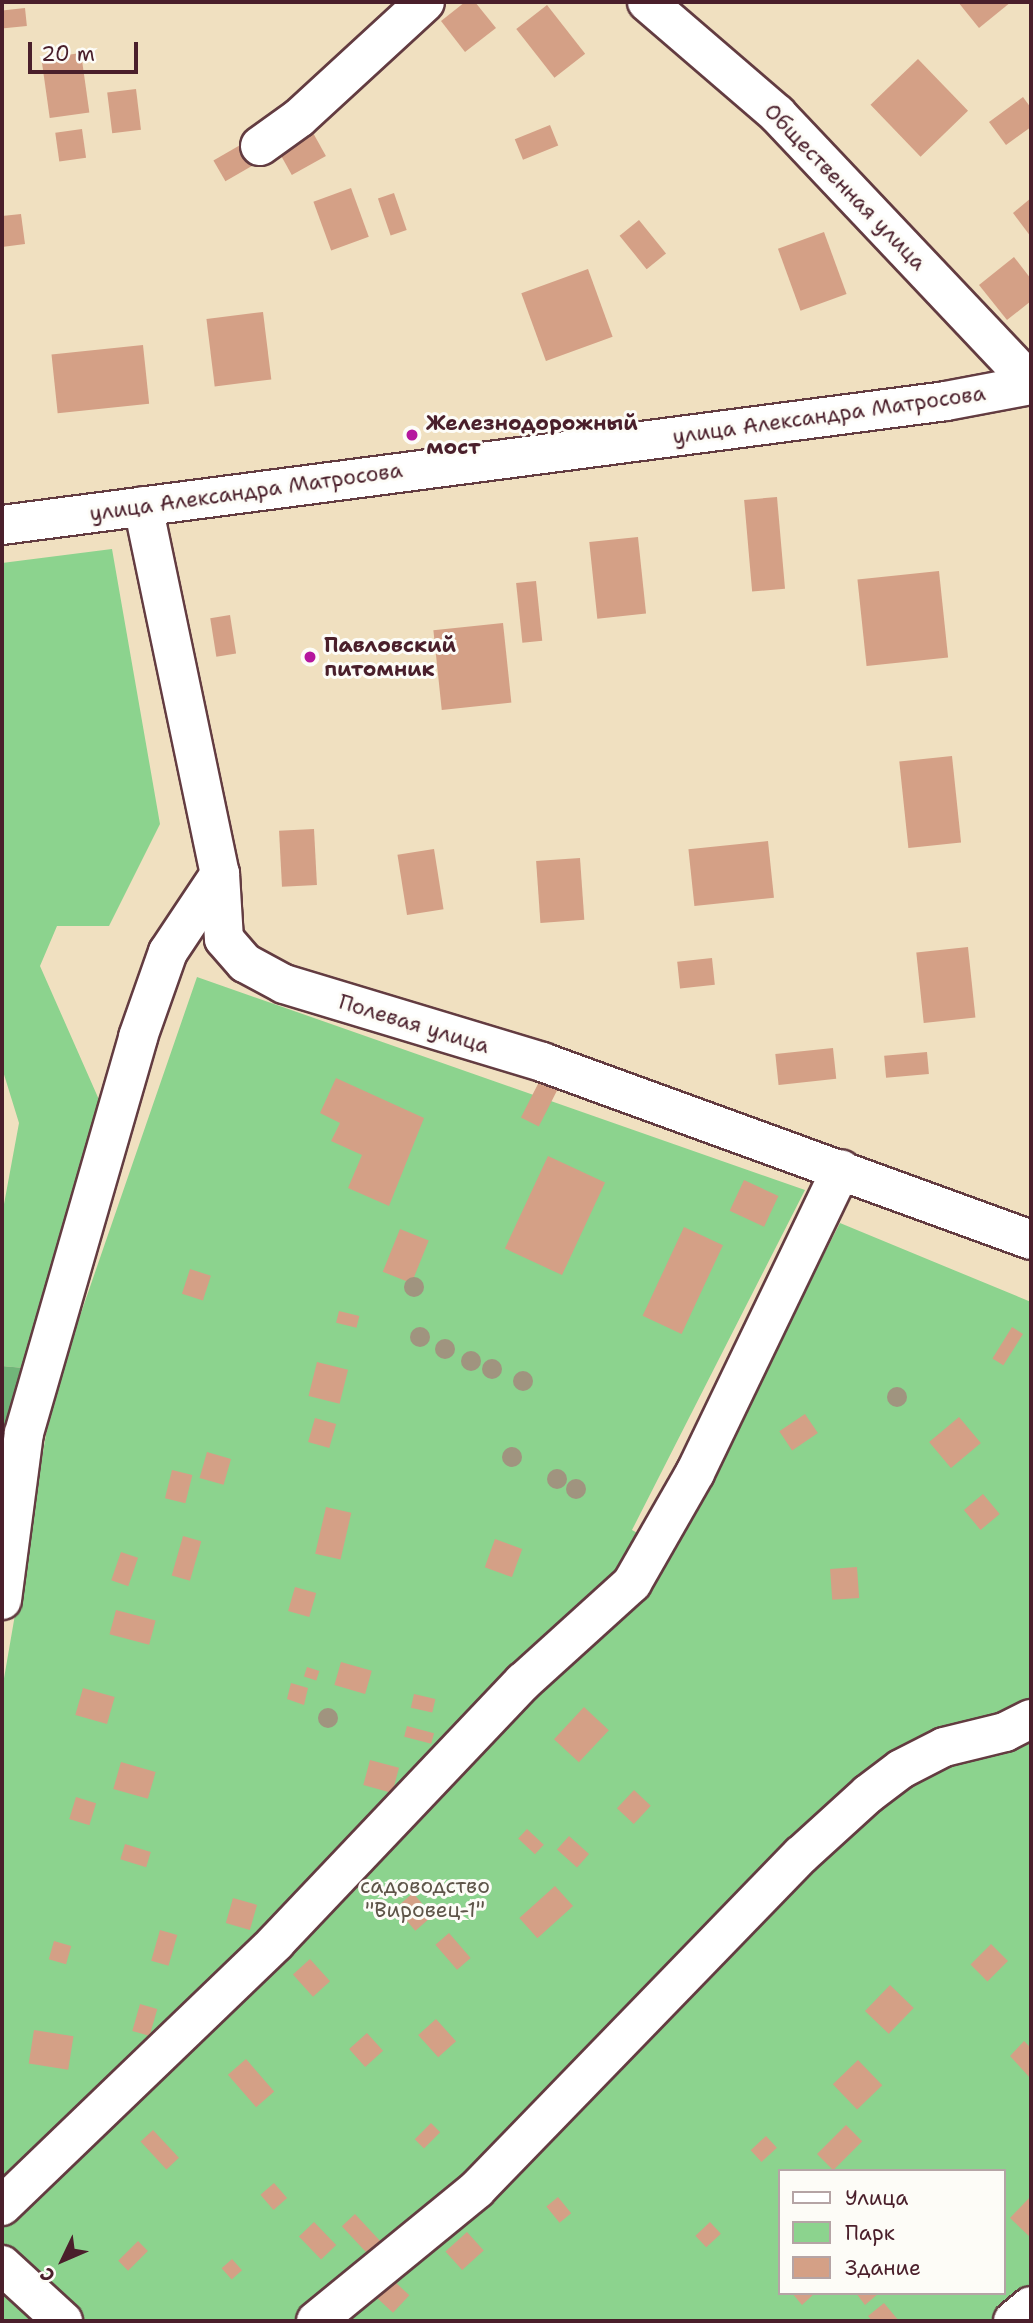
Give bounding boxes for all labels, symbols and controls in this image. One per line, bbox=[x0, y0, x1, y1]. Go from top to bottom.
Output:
scale bar bbox=[32, 28, 142, 72]
text: 20 m bbox=[41, 40, 95, 68]
street label: Общественная улица bbox=[759, 98, 931, 276]
street label: улица Александра Матросова bbox=[671, 381, 987, 449]
place label: Железнодорожный мост bbox=[426, 410, 638, 460]
marker: Железнодорожный мост bbox=[404, 427, 420, 443]
street label: улица Александра Матросова bbox=[88, 458, 404, 526]
place label: Павловский питомник bbox=[324, 632, 456, 682]
marker: Павловский питомник bbox=[302, 649, 318, 665]
street label: Полевая улица bbox=[336, 989, 492, 1059]
park label: садоводство "Вировец-1" bbox=[360, 1873, 490, 1923]
legend bbox=[778, 2169, 1005, 2295]
text: Улица bbox=[845, 2184, 908, 2212]
text: Парк bbox=[845, 2219, 895, 2247]
north arrow bbox=[28, 2225, 98, 2295]
text: Здание bbox=[845, 2254, 921, 2282]
text: С bbox=[34, 2262, 61, 2288]

